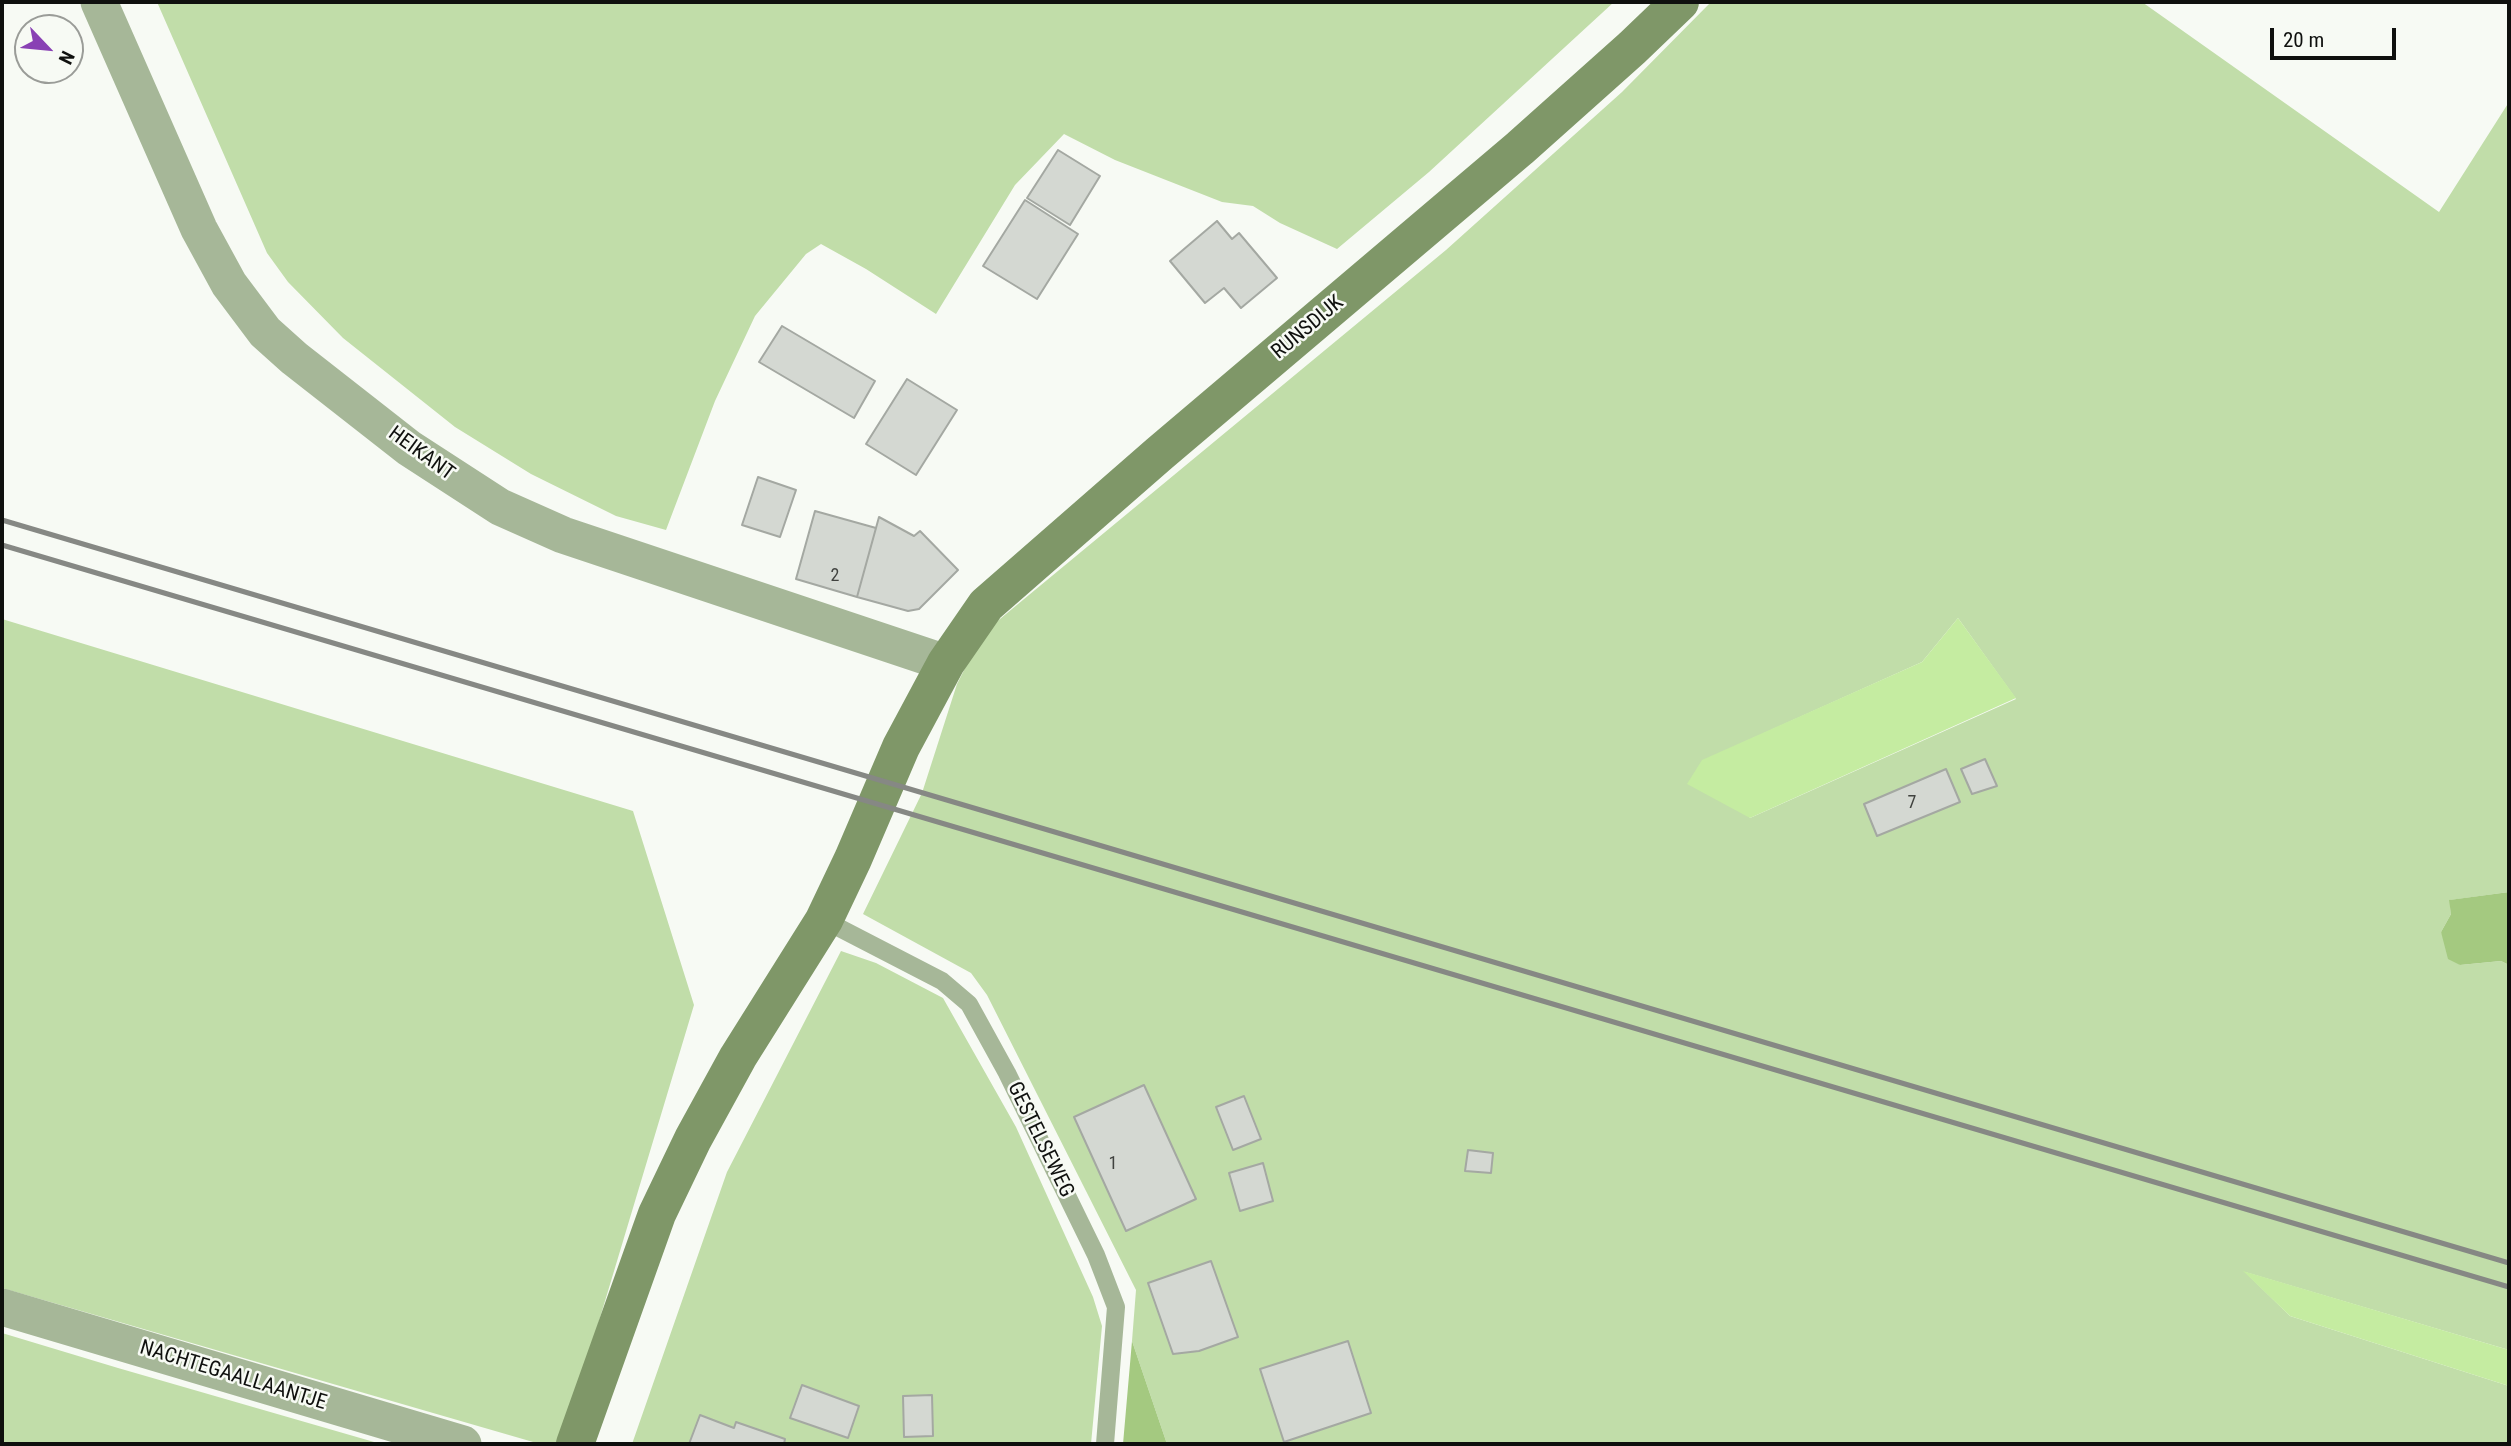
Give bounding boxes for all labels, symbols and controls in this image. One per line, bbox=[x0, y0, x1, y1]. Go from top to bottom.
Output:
north arrow bbox=[14, 14, 84, 84]
scale bar bbox=[2273, 14, 2399, 58]
text: 20 m bbox=[2283, 28, 2324, 52]
text: N bbox=[54, 47, 79, 68]
street label: RUNSDIJK bbox=[1267, 291, 1349, 365]
street label: HEIKANT bbox=[383, 421, 459, 487]
house number: 2 bbox=[831, 565, 839, 587]
house number: 7 bbox=[1908, 792, 1916, 814]
street label: GESTELSEWEG bbox=[1001, 1078, 1079, 1202]
house number: 1 bbox=[1109, 1153, 1117, 1175]
street label: NACHTEGAALLAANTJE bbox=[137, 1336, 329, 1416]

